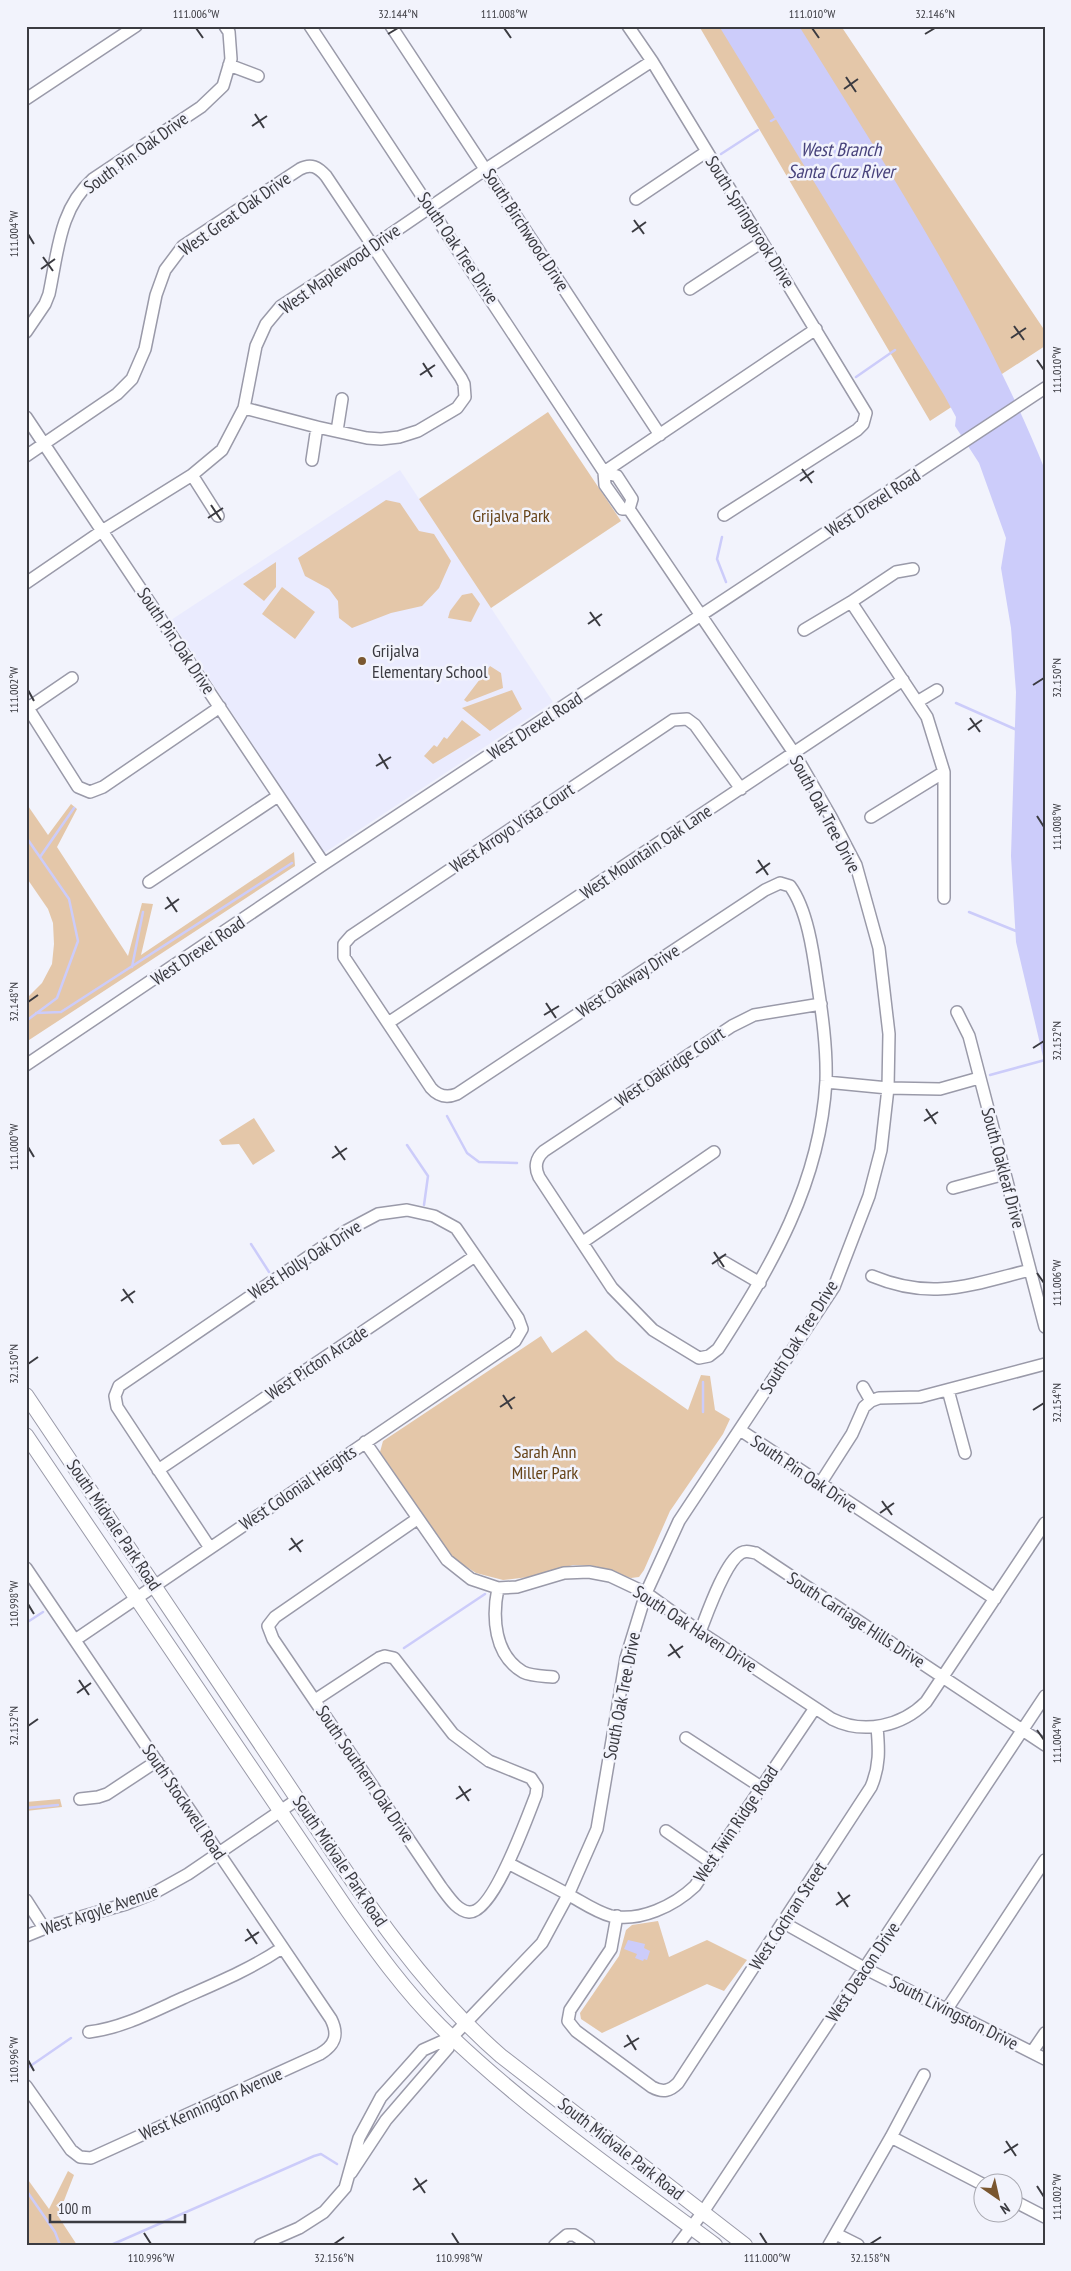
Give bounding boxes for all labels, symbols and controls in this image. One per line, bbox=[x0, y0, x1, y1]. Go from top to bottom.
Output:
text: 111.006°W bbox=[173, 6, 219, 21]
text: 32.144°N bbox=[378, 6, 418, 21]
text: 111.008°W bbox=[481, 6, 527, 21]
text: 111.010°W bbox=[789, 6, 835, 21]
text: 32.146°N bbox=[915, 6, 955, 21]
street label: South Pin Oak Drive bbox=[79, 107, 193, 198]
water label: West Branch Santa Cruz River bbox=[788, 137, 897, 183]
street label: South Springbrook Drive bbox=[701, 151, 800, 292]
street label: South Birchwood Drive bbox=[478, 164, 575, 296]
street label: West Great Oak Drive bbox=[174, 167, 295, 261]
street label: South Oak Tree Drive bbox=[413, 188, 504, 308]
text: 111.004°W bbox=[6, 211, 21, 257]
street label: West Maplewood Drive bbox=[275, 218, 404, 319]
text: 111.010°W bbox=[1049, 347, 1064, 393]
street label: West Drexel Road bbox=[821, 463, 924, 542]
park label: Grijalva Park bbox=[472, 504, 550, 527]
street label: South Pin Oak Drive bbox=[132, 583, 221, 699]
place label: Grijalva Elementary School bbox=[372, 639, 488, 683]
marker: Grijalva Elementary School bbox=[356, 655, 368, 667]
text: 32.150°N bbox=[1049, 658, 1064, 698]
text: 111.002°W bbox=[6, 667, 21, 713]
street label: West Drexel Road bbox=[483, 686, 586, 765]
street label: South Oak Tree Drive bbox=[785, 751, 866, 876]
street label: West Arroyo Vista Court bbox=[445, 777, 578, 878]
street label: West Mountain Oak Lane bbox=[576, 799, 716, 904]
text: 111.008°W bbox=[1049, 804, 1064, 850]
street label: West Drexel Road bbox=[146, 911, 249, 990]
street label: West Oakway Drive bbox=[572, 939, 684, 1022]
text: 32.148°N bbox=[6, 982, 21, 1022]
street label: West Oakridge Court bbox=[611, 1021, 729, 1112]
text: 32.152°N bbox=[1049, 1021, 1064, 1061]
street label: South Oakleaf Drive bbox=[976, 1105, 1031, 1231]
text: 111.000°W bbox=[6, 1124, 21, 1170]
street label: West Holly Oak Drive bbox=[244, 1215, 365, 1305]
text: 111.006°W bbox=[1049, 1260, 1064, 1306]
street label: South Oak Tree Drive bbox=[754, 1276, 843, 1398]
street label: West Picton Arcade bbox=[261, 1320, 372, 1405]
text: 32.150°N bbox=[6, 1344, 21, 1384]
text: 32.154°N bbox=[1049, 1383, 1064, 1423]
street label: South Pin Oak Drive bbox=[746, 1429, 862, 1518]
street label: West Colonial Heights bbox=[235, 1440, 361, 1535]
park label: Sarah Ann Miller Park bbox=[512, 1440, 578, 1484]
street label: South Midvale Park Road bbox=[62, 1455, 167, 1595]
street label: South Carriage Hills Drive bbox=[783, 1566, 930, 1673]
street label: South Oak Haven Drive bbox=[629, 1580, 762, 1677]
text: 110.998°W bbox=[6, 1581, 21, 1627]
street label: South Oak Tree Drive bbox=[598, 1630, 645, 1762]
street label: South Southern Oak Drive bbox=[311, 1701, 420, 1847]
text: 32.152°N bbox=[6, 1706, 21, 1746]
text: 111.004°W bbox=[1049, 1717, 1064, 1763]
street label: South Stockwell Road bbox=[137, 1740, 232, 1864]
street label: West Twin Ridge Road bbox=[688, 1761, 783, 1886]
street label: South Midvale Park Road bbox=[288, 1791, 393, 1931]
street label: West Cochran Street bbox=[744, 1857, 831, 1974]
street label: West Argyle Avenue bbox=[39, 1879, 161, 1940]
street label: West Deacon Drive bbox=[821, 1917, 905, 2026]
street label: South Livingston Drive bbox=[886, 1970, 1022, 2055]
text: 110.996°W bbox=[6, 2037, 21, 2083]
street label: West Kennington Avenue bbox=[136, 2062, 286, 2145]
street label: South Midvale Park Road bbox=[554, 2092, 689, 2205]
north arrow bbox=[974, 2174, 1024, 2224]
text: 111.002°W bbox=[1049, 2174, 1064, 2220]
scale bar bbox=[50, 2191, 185, 2223]
text: 100 m bbox=[58, 2199, 91, 2218]
text: N bbox=[997, 2199, 1013, 2218]
text: 110.996°W bbox=[128, 2250, 174, 2265]
text: 32.156°N bbox=[314, 2250, 354, 2265]
text: 110.998°W bbox=[436, 2250, 482, 2265]
text: 111.000°W bbox=[744, 2250, 790, 2265]
text: 32.158°N bbox=[850, 2250, 890, 2265]

